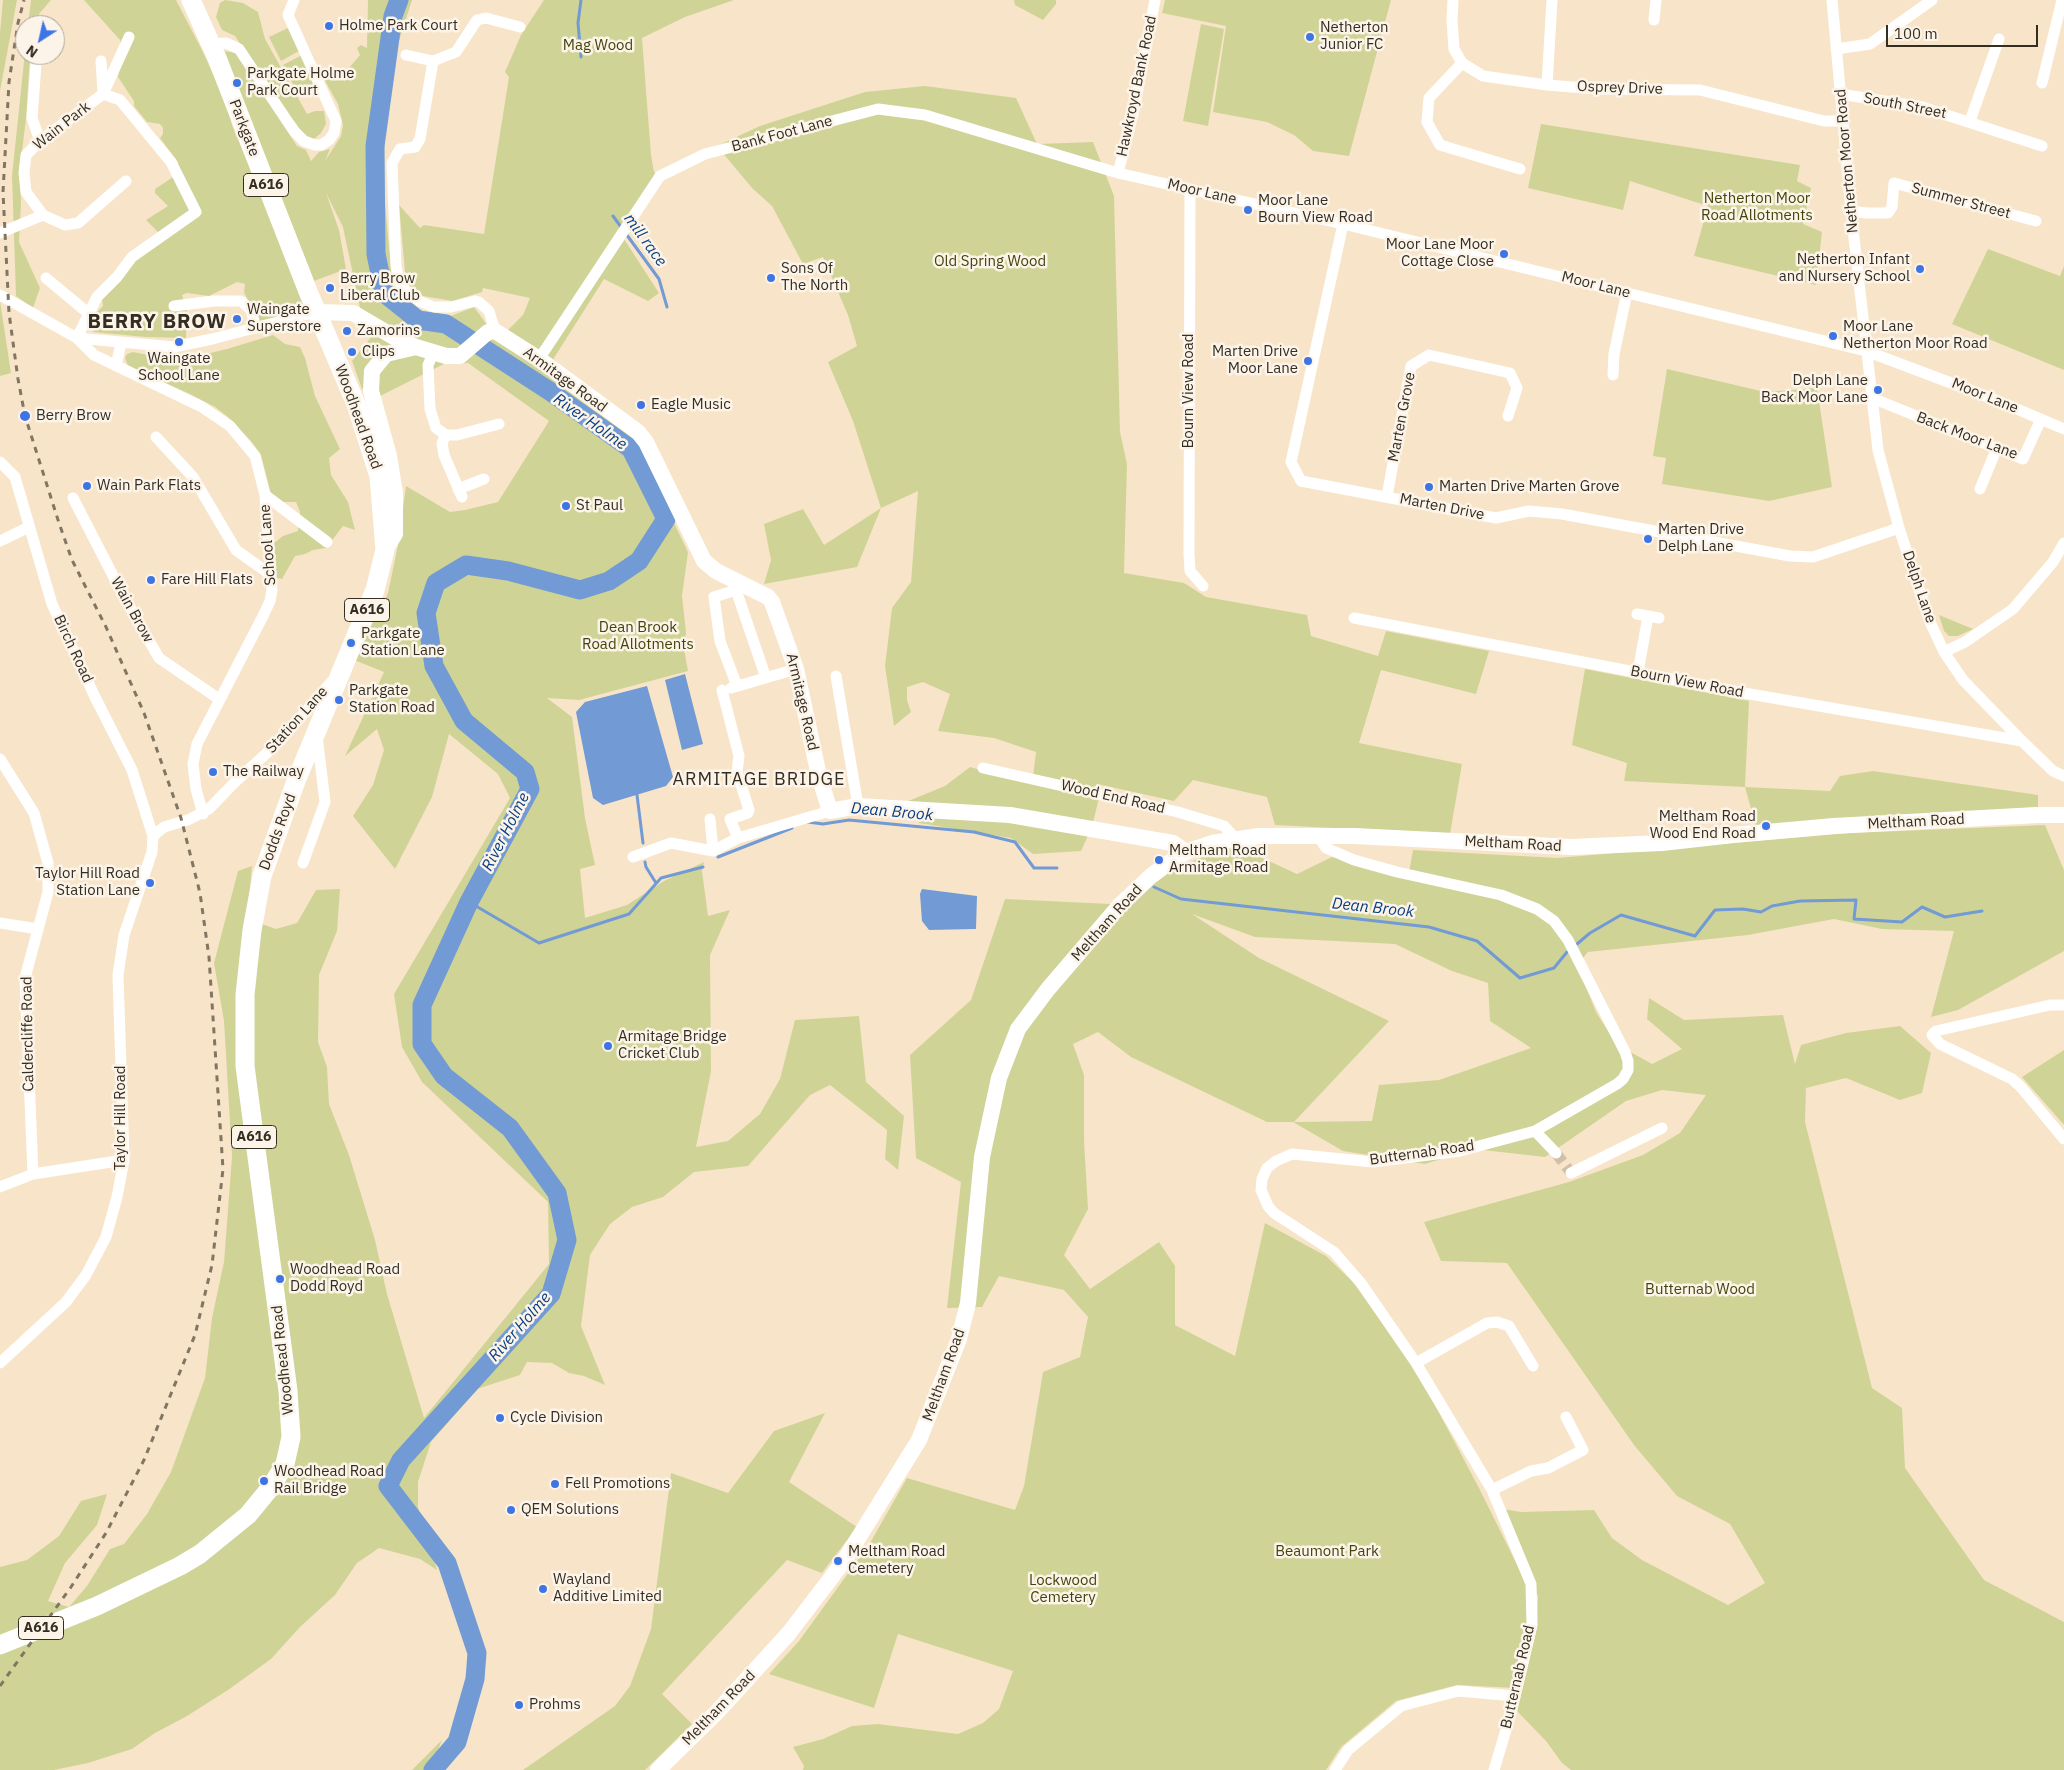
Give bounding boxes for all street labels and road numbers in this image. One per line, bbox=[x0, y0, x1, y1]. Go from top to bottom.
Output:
street label: Hawkroyd Bank Road bbox=[1113, 14, 1161, 158]
street label: Osprey Drive bbox=[1577, 78, 1663, 98]
street label: Netherton Moor Road bbox=[1832, 88, 1862, 234]
street label: South Street bbox=[1862, 89, 1948, 123]
street label: Parkgate bbox=[225, 97, 263, 159]
street label: Wain Park bbox=[30, 98, 94, 154]
street label: Bank Foot Lane bbox=[730, 112, 834, 156]
road number: A616 bbox=[244, 174, 288, 196]
street label: Moor Lane bbox=[1166, 175, 1238, 209]
street label: Summer Street bbox=[1909, 179, 2013, 223]
street label: Moor Lane bbox=[1560, 268, 1632, 302]
street label: Bourn View Road bbox=[1180, 334, 1198, 448]
street label: Armitage Road bbox=[520, 344, 610, 416]
street label: Woodhead Road bbox=[331, 362, 385, 472]
street label: Marten Grove bbox=[1384, 371, 1420, 463]
street label: Moor Lane bbox=[1949, 374, 2021, 418]
street label: Back Moor Lane bbox=[1914, 408, 2020, 464]
street label: Marten Drive bbox=[1398, 490, 1486, 524]
street label: School Lane bbox=[256, 504, 280, 586]
street label: Delph Lane bbox=[1898, 548, 1940, 626]
street label: Wain Brow bbox=[107, 574, 157, 646]
road number: A616 bbox=[344, 598, 390, 622]
street label: Birch Road bbox=[49, 612, 97, 686]
street label: Armitage Road bbox=[782, 652, 822, 752]
street label: Bourn View Road bbox=[1629, 662, 1745, 702]
street label: Station Lane bbox=[262, 683, 332, 757]
street label: Wood End Road bbox=[1059, 776, 1167, 818]
street label: Dodds Royd bbox=[256, 791, 300, 873]
street label: Meltham Road bbox=[1867, 810, 1965, 834]
street label: Meltham Road bbox=[1464, 832, 1562, 856]
street label: Meltham Road bbox=[1068, 881, 1146, 965]
street label: Caldercliffe Road bbox=[18, 976, 38, 1092]
street label: Taylor Hill Road bbox=[112, 1066, 130, 1170]
road number: A616 bbox=[232, 1126, 276, 1148]
street label: Butternab Road bbox=[1368, 1137, 1476, 1169]
street label: Woodhead Road bbox=[268, 1304, 298, 1416]
street label: Meltham Road bbox=[919, 1326, 969, 1424]
road number: A616 bbox=[18, 1616, 64, 1640]
street label: Butternab Road bbox=[1497, 1624, 1539, 1730]
street label: Meltham Road bbox=[679, 1667, 759, 1749]

